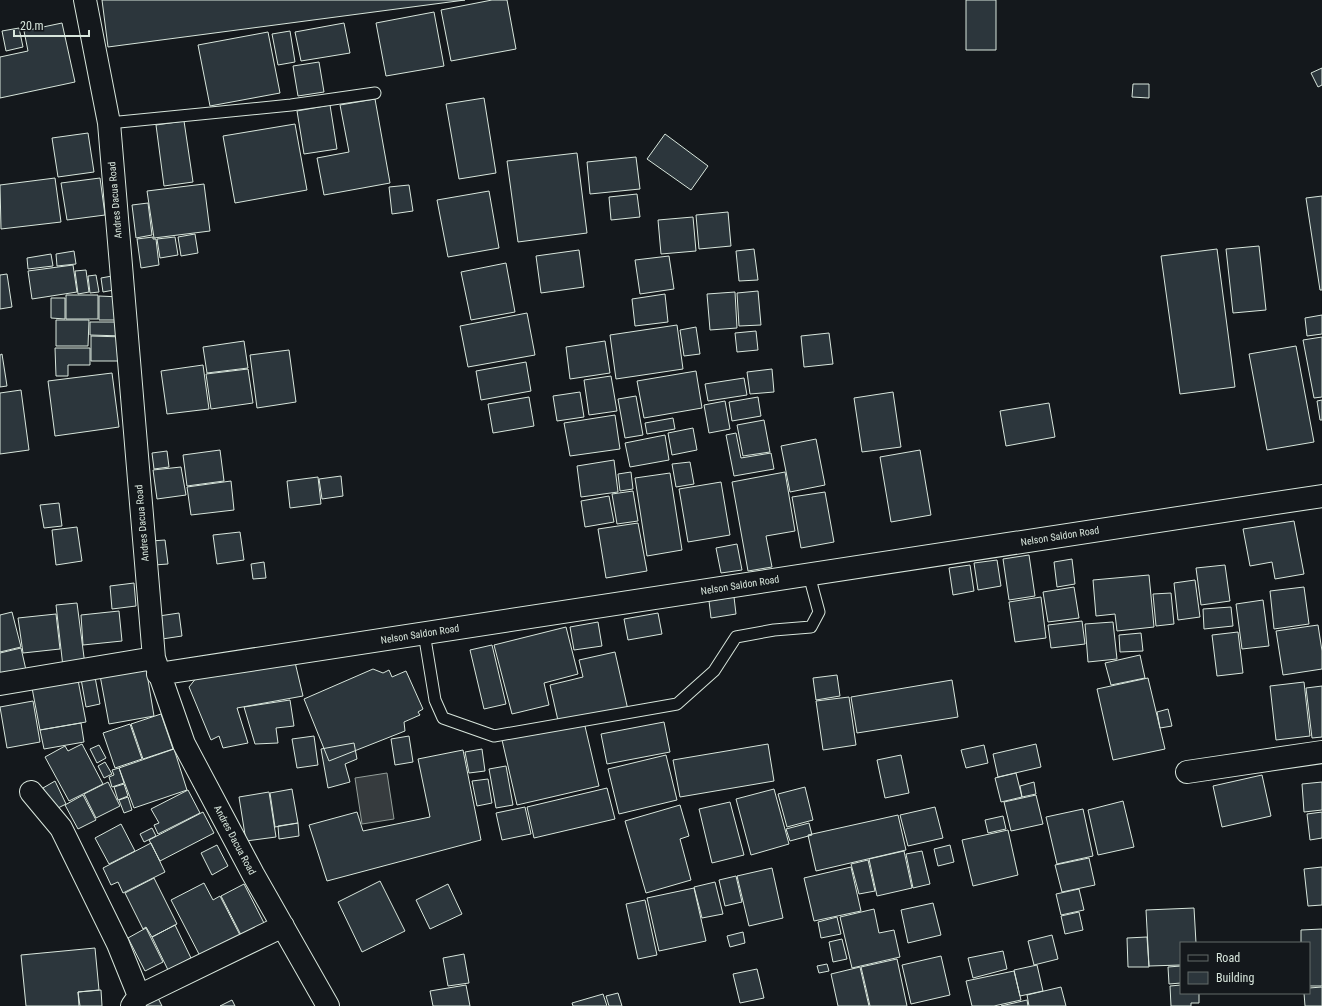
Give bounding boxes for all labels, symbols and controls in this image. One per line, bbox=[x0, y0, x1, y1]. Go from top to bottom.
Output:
scale bar bbox=[14, 12, 89, 38]
text: 20 m bbox=[20, 19, 44, 33]
street label: Andres Dacua Road bbox=[106, 161, 124, 239]
street label: Andres Dacua Road bbox=[133, 484, 151, 562]
street label: Nelson Saldon Road bbox=[1020, 524, 1100, 548]
street label: Nelson Saldon Road bbox=[700, 573, 780, 597]
street label: Nelson Saldon Road bbox=[380, 622, 460, 646]
street label: Andres Dacua Road bbox=[212, 803, 258, 877]
legend bbox=[1180, 942, 1310, 994]
text: Road bbox=[1216, 951, 1240, 965]
text: Building bbox=[1216, 971, 1254, 985]

